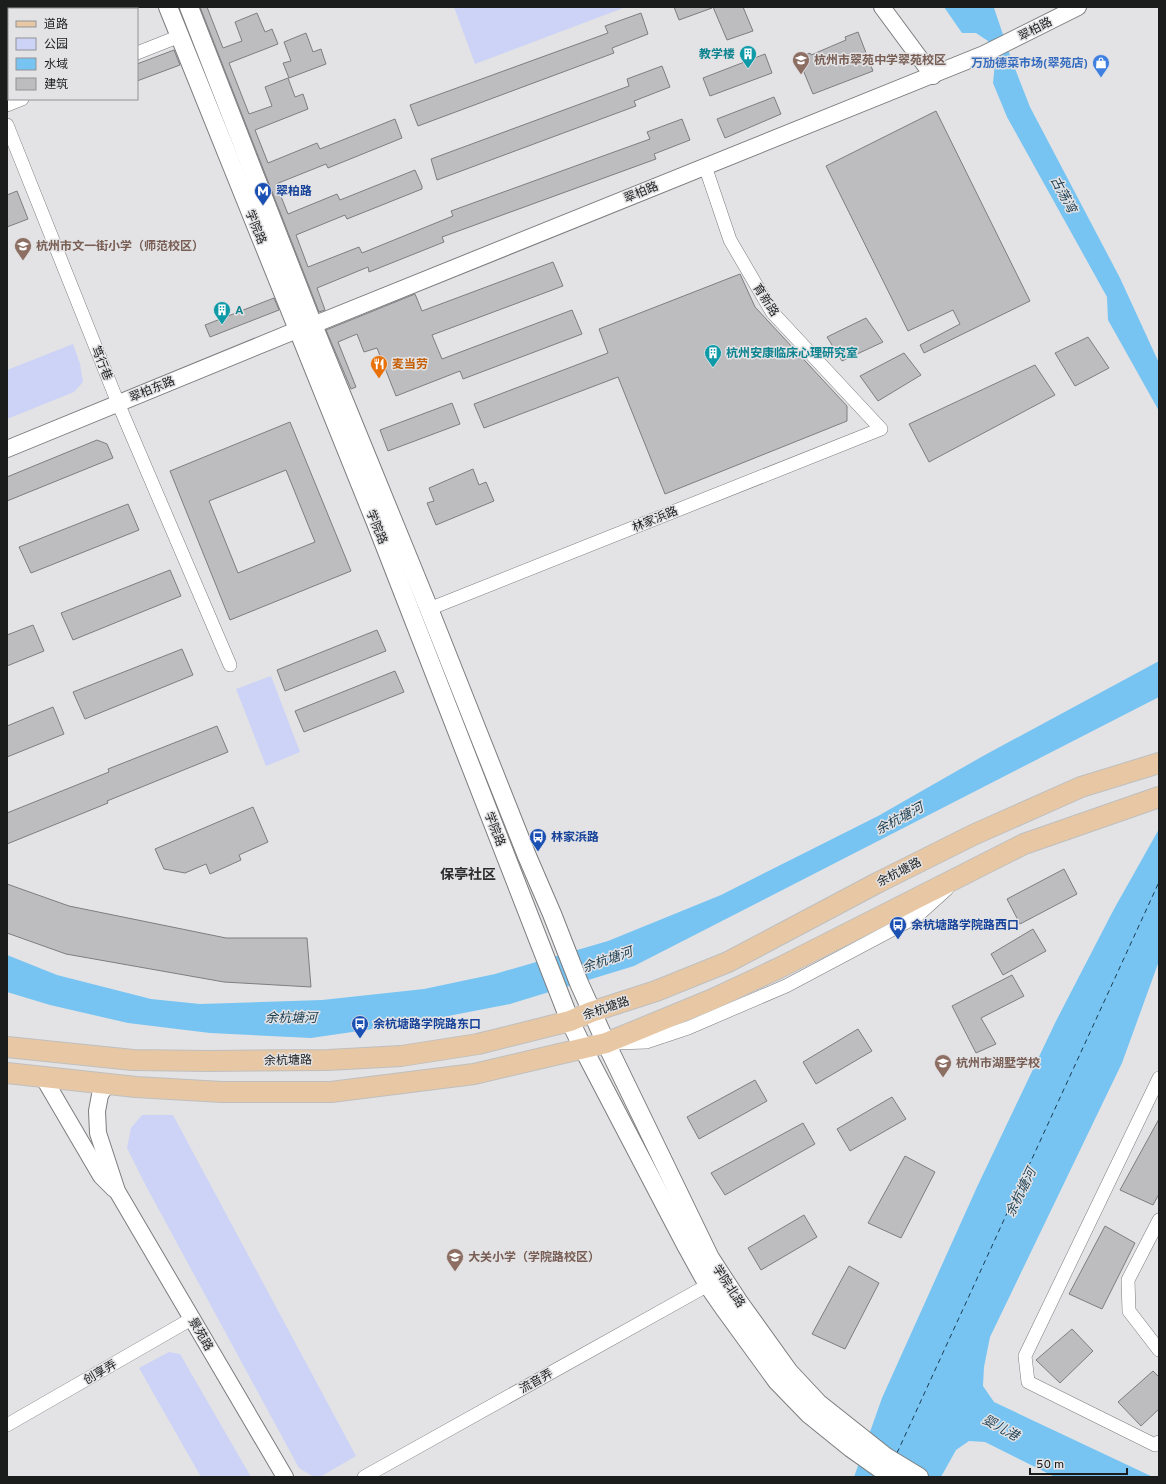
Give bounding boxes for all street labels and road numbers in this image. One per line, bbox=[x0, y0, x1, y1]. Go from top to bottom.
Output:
street label: 翠柏路 bbox=[1016, 15, 1055, 45]
street label: 翠柏路 bbox=[622, 179, 661, 207]
street label: 学院路 bbox=[241, 208, 269, 247]
street label: 育新路 bbox=[749, 281, 782, 320]
street label: 笃行巷 bbox=[87, 344, 115, 383]
street label: 翠柏东路 bbox=[127, 374, 178, 406]
street label: 林家浜路 bbox=[630, 504, 681, 536]
street label: 学院路 bbox=[362, 508, 390, 547]
street label: 学院路 bbox=[480, 810, 508, 849]
street label: 余杭塘路 bbox=[874, 855, 924, 891]
street label: 余杭塘路 bbox=[581, 994, 632, 1024]
street label: 余杭塘路 bbox=[264, 1053, 312, 1069]
street label: 学院北路 bbox=[708, 1262, 748, 1311]
street label: 景苑路 bbox=[184, 1315, 216, 1354]
street label: 创享弄 bbox=[81, 1357, 120, 1389]
street label: 流音弄 bbox=[517, 1366, 556, 1398]

